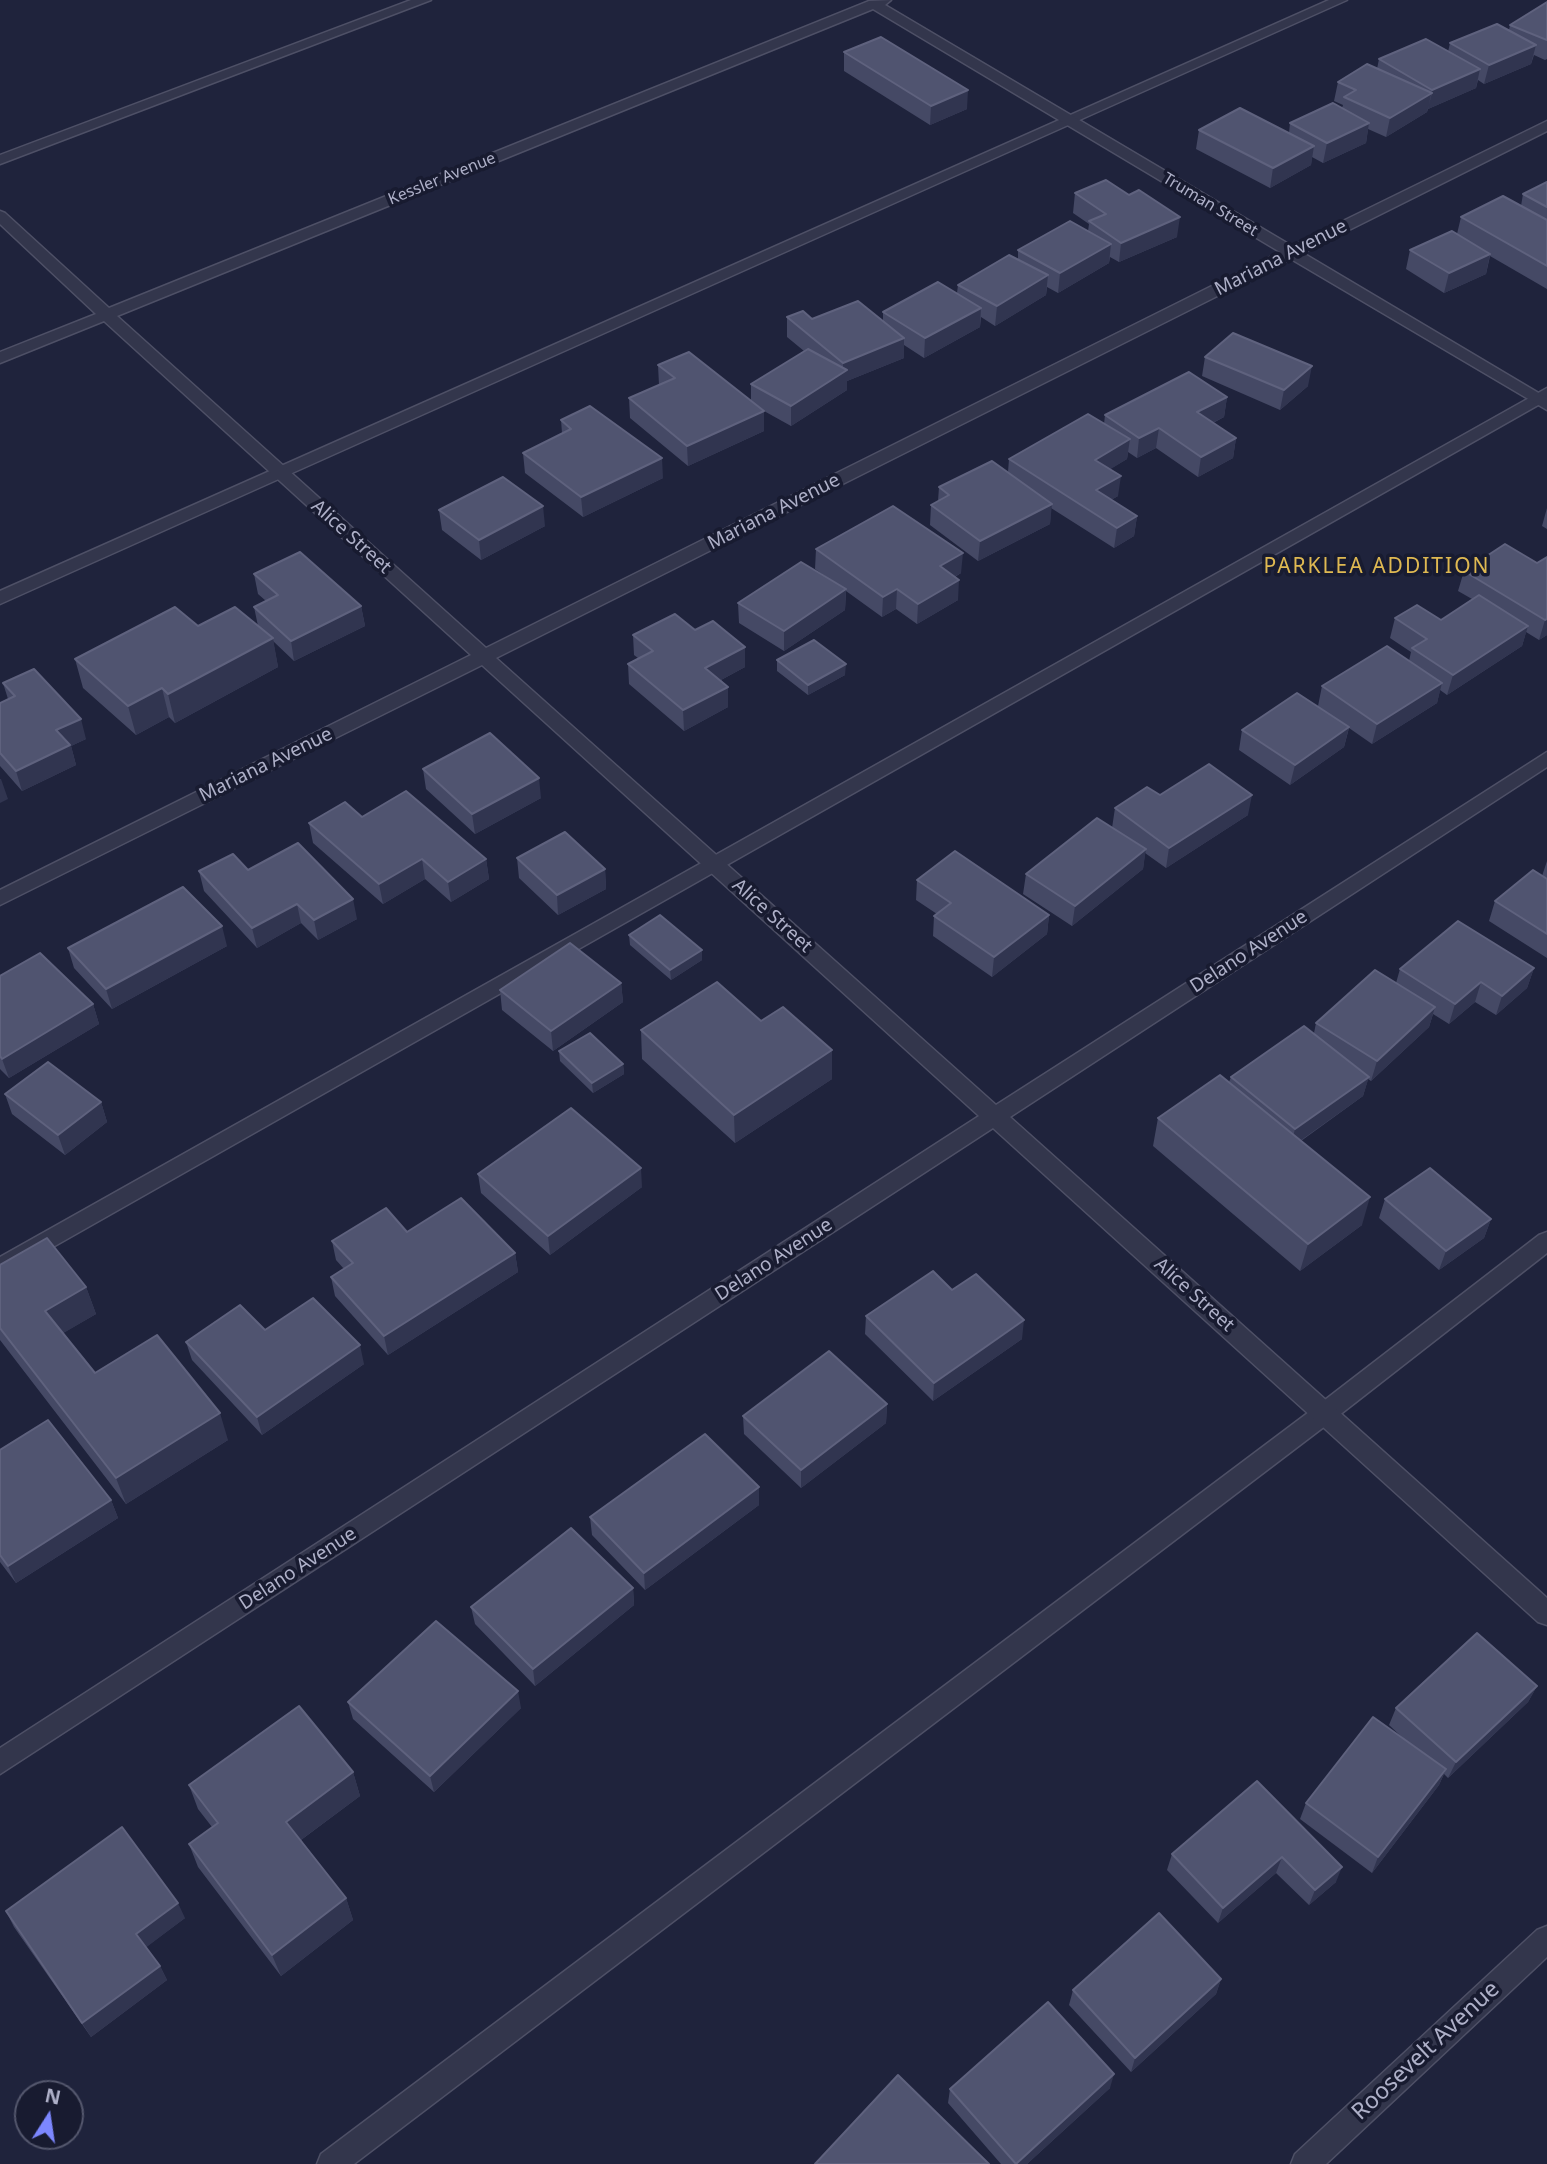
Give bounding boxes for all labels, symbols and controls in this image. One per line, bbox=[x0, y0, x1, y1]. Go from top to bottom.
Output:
street label: Kessler Avenue bbox=[385, 149, 499, 209]
street label: Truman Street bbox=[1159, 169, 1261, 241]
street label: Mariana Avenue bbox=[1211, 215, 1351, 301]
street label: Mariana Avenue bbox=[704, 469, 844, 555]
street label: Alice Street bbox=[306, 495, 396, 579]
district label: PARKLEA ADDITION bbox=[1265, 554, 1489, 580]
street label: Mariana Avenue bbox=[196, 723, 336, 807]
street label: Alice Street bbox=[727, 874, 817, 958]
street label: Delano Avenue bbox=[1186, 906, 1312, 998]
street label: Delano Avenue bbox=[711, 1214, 837, 1306]
street label: Alice Street bbox=[1149, 1253, 1239, 1337]
street label: Delano Avenue bbox=[235, 1523, 361, 1615]
street label: Roosevelt Avenue bbox=[1347, 1976, 1505, 2126]
north arrow bbox=[14, 2080, 84, 2150]
text: N bbox=[43, 2082, 63, 2111]

